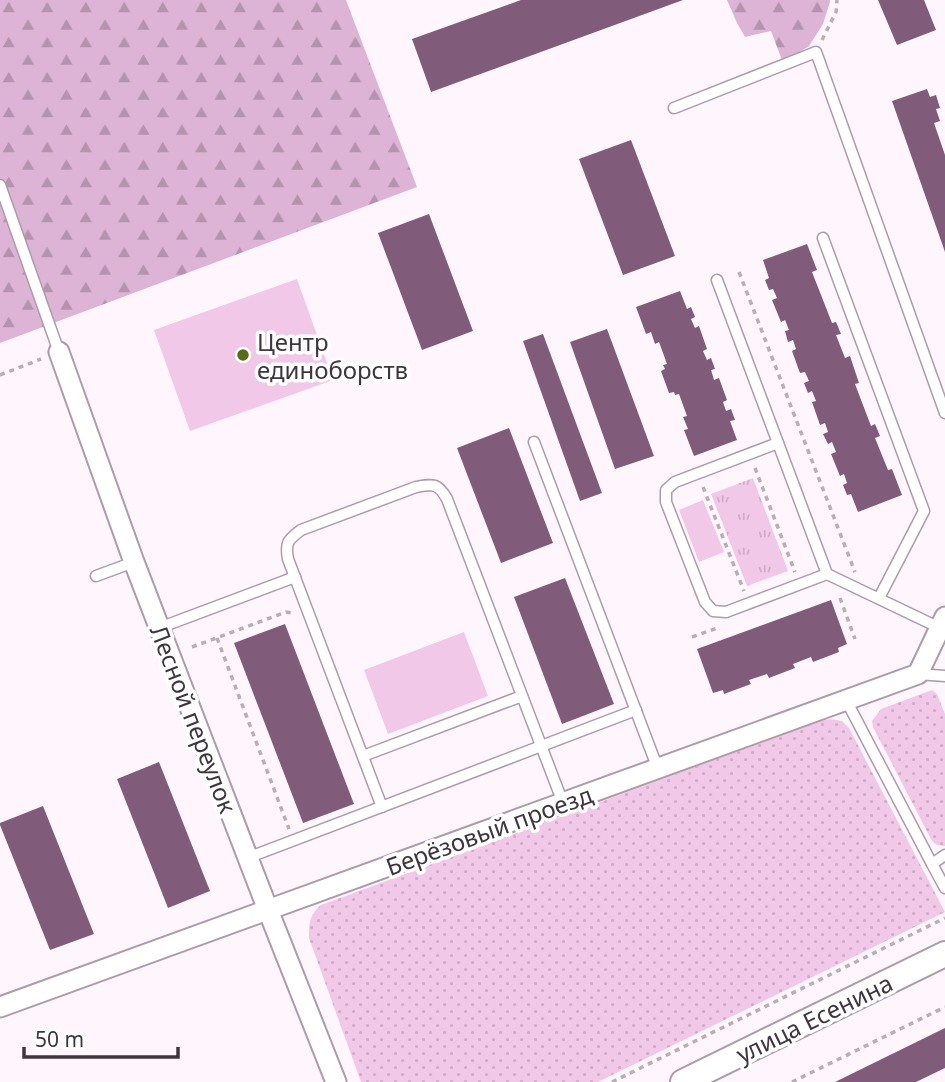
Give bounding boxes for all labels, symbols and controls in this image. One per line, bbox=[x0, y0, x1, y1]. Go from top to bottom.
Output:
place label: Центр единоборств bbox=[257, 325, 408, 386]
marker: Центр единоборств bbox=[235, 347, 251, 363]
street label: Лесной переулок bbox=[143, 620, 245, 818]
street label: Берёзовый проезд bbox=[381, 777, 597, 883]
street label: улица Есенина bbox=[730, 966, 898, 1070]
scale bar bbox=[24, 1016, 178, 1060]
text: 50 m bbox=[35, 1025, 84, 1053]

